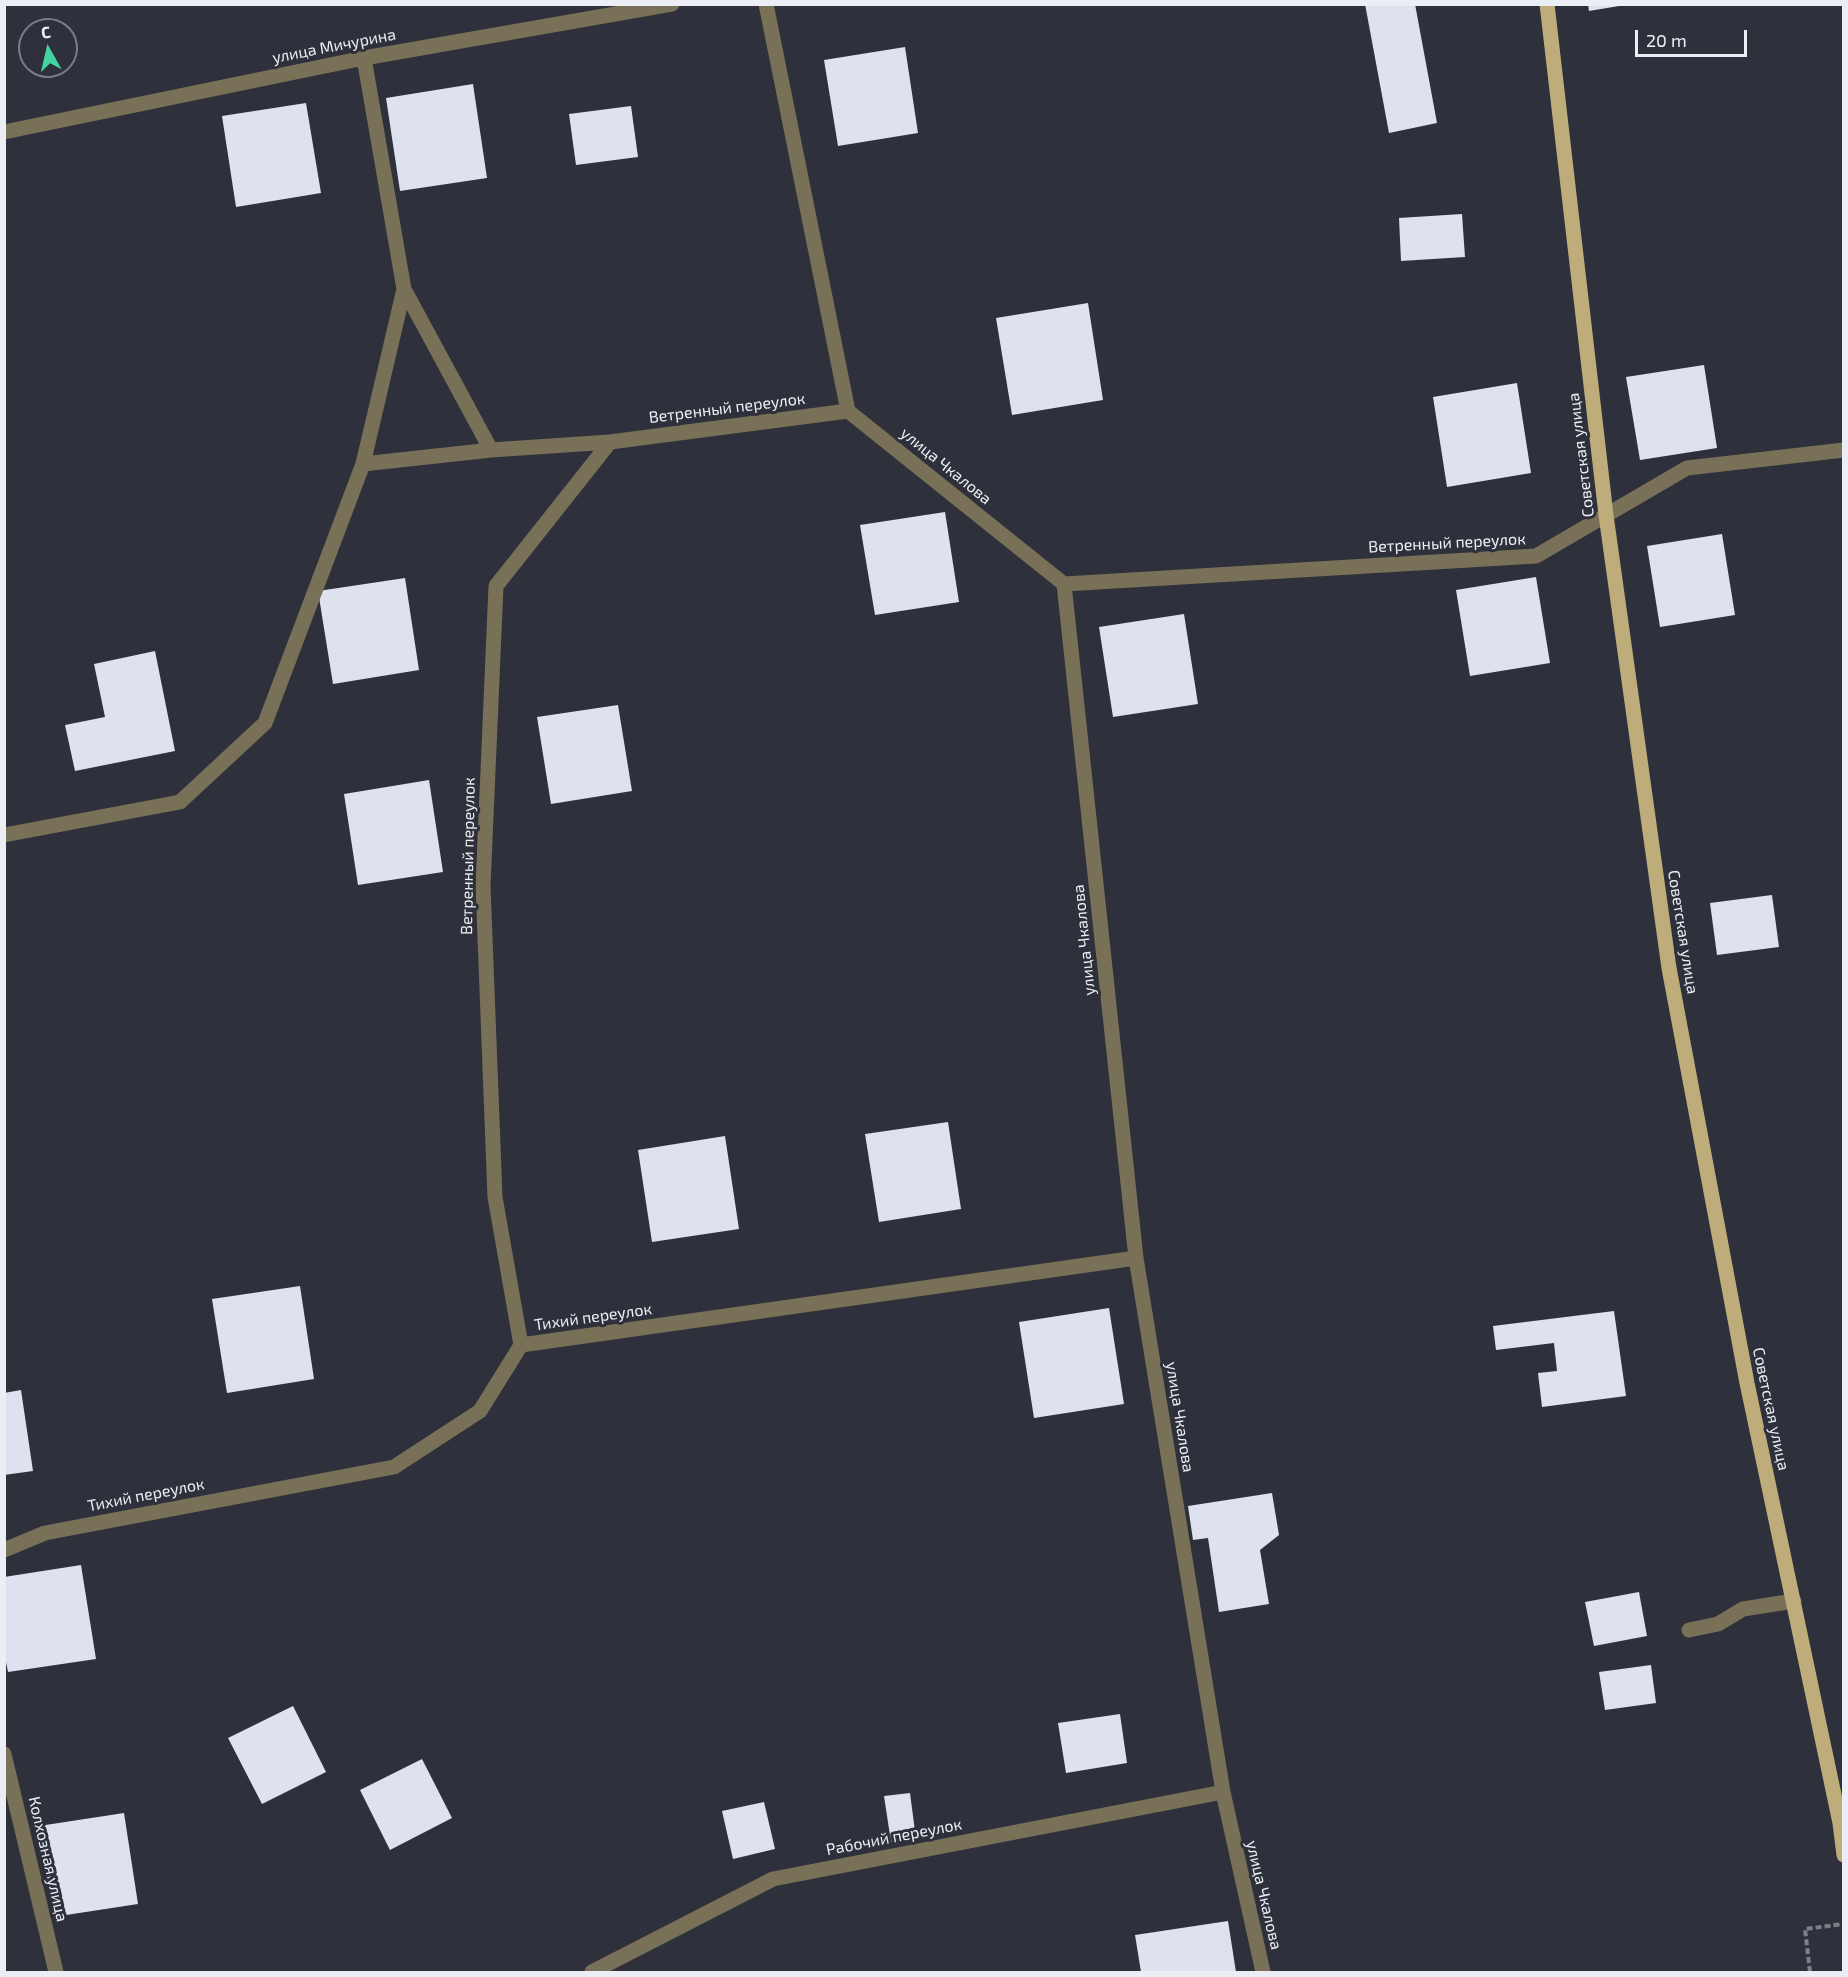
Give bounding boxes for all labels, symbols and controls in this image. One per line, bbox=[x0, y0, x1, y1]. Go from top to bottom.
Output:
north arrow bbox=[18, 18, 78, 78]
scale bar bbox=[1638, 18, 1750, 56]
text: С bbox=[40, 22, 52, 42]
street label: улица Мичурина bbox=[271, 25, 397, 67]
text: 20 m bbox=[1646, 29, 1687, 51]
street label: Ветренный переулок bbox=[648, 389, 806, 427]
street label: Советская улица bbox=[1564, 392, 1598, 518]
street label: улица Чкалова bbox=[897, 423, 995, 509]
street label: Ветренный переулок bbox=[1368, 529, 1526, 557]
street label: Ветренный переулок bbox=[457, 777, 479, 935]
street label: Советская улица bbox=[1664, 869, 1702, 995]
street label: улица Чкалова bbox=[1069, 884, 1099, 996]
street label: Тихий переулок bbox=[533, 1299, 653, 1335]
street label: Советская улица bbox=[1749, 1346, 1793, 1472]
street label: улица Чкалова bbox=[1162, 1360, 1198, 1474]
street label: Тихий переулок bbox=[86, 1474, 206, 1516]
street label: Колхозная улица bbox=[24, 1795, 72, 1923]
street label: Рабочий переулок bbox=[824, 1814, 964, 1860]
street label: улица Чкалова bbox=[1242, 1839, 1286, 1951]

